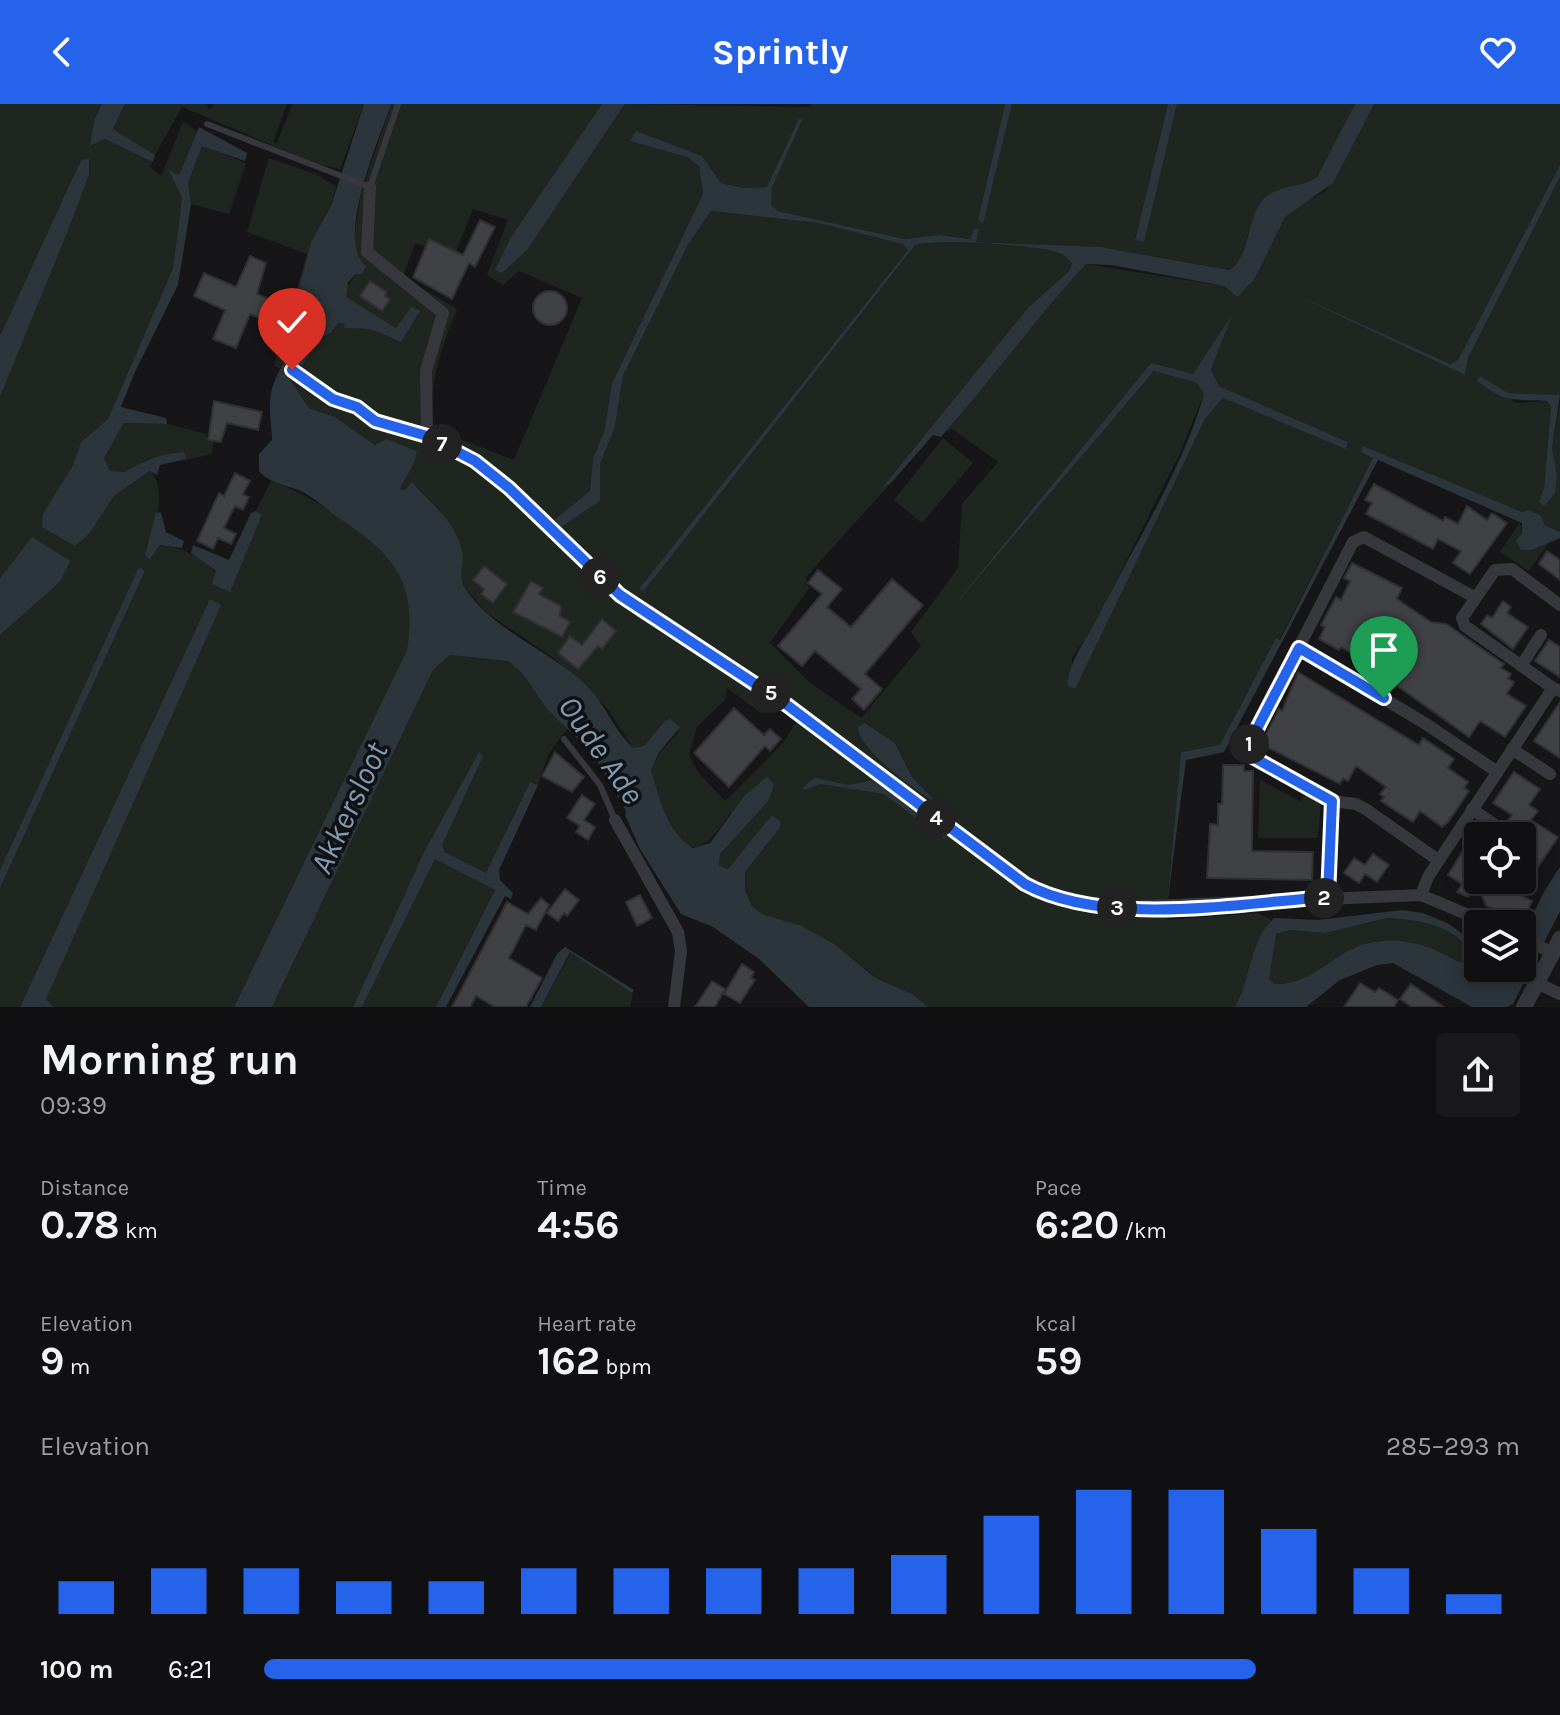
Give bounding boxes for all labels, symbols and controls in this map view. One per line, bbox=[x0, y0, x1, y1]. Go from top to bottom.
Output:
icon: back bbox=[40, 30, 84, 74]
icon: heart bbox=[1476, 30, 1520, 74]
text: Sprintly bbox=[712, 31, 848, 73]
pin bbox=[258, 288, 326, 370]
icon: check bbox=[270, 300, 314, 344]
pin: 7 bbox=[422, 424, 462, 464]
text: 7 bbox=[437, 431, 447, 457]
pin: 6 bbox=[580, 557, 620, 597]
text: 6 bbox=[593, 564, 607, 590]
pin bbox=[1350, 616, 1418, 698]
icon: arrive bbox=[1362, 628, 1406, 672]
pin: 5 bbox=[751, 673, 791, 713]
text: 5 bbox=[765, 680, 777, 706]
water label: Oude Ade bbox=[550, 689, 652, 811]
pin: 1 bbox=[1229, 724, 1269, 764]
text: 1 bbox=[1245, 731, 1253, 757]
water label: Akkersloot bbox=[303, 736, 396, 879]
pin: 4 bbox=[916, 798, 956, 838]
text: 4 bbox=[929, 805, 943, 831]
map controls bbox=[1464, 822, 1536, 982]
button: locate bbox=[1464, 822, 1536, 894]
pin: 2 bbox=[1304, 878, 1344, 918]
text: 2 bbox=[1317, 885, 1331, 911]
pin: 3 bbox=[1097, 888, 1137, 928]
text: 3 bbox=[1110, 895, 1124, 921]
button: layers bbox=[1464, 910, 1536, 982]
button: share bbox=[1436, 1033, 1520, 1117]
text: Morning run bbox=[40, 1034, 299, 1085]
text: 09:39 bbox=[40, 1090, 107, 1121]
text: Distance bbox=[40, 1175, 129, 1201]
text: Time bbox=[537, 1175, 587, 1201]
text: Pace bbox=[1035, 1175, 1082, 1201]
text: 0.78 bbox=[40, 1201, 120, 1248]
text: 4:56 bbox=[537, 1201, 619, 1248]
text: 6:20 bbox=[1035, 1201, 1119, 1248]
text: km bbox=[120, 1218, 158, 1244]
text: /km bbox=[1119, 1218, 1167, 1244]
text: Elevation bbox=[40, 1311, 133, 1337]
text: Heart rate bbox=[537, 1311, 637, 1337]
text: kcal bbox=[1035, 1311, 1077, 1337]
text: 9 bbox=[40, 1337, 64, 1384]
text: 162 bbox=[537, 1337, 600, 1384]
text: 59 bbox=[1035, 1337, 1082, 1384]
text: m bbox=[64, 1354, 90, 1380]
text: bpm bbox=[600, 1354, 652, 1380]
text: Elevation bbox=[40, 1431, 150, 1462]
text: 285–293 m bbox=[1386, 1431, 1520, 1462]
text: 100 m bbox=[40, 1654, 113, 1685]
text: 6:21 bbox=[168, 1654, 213, 1685]

